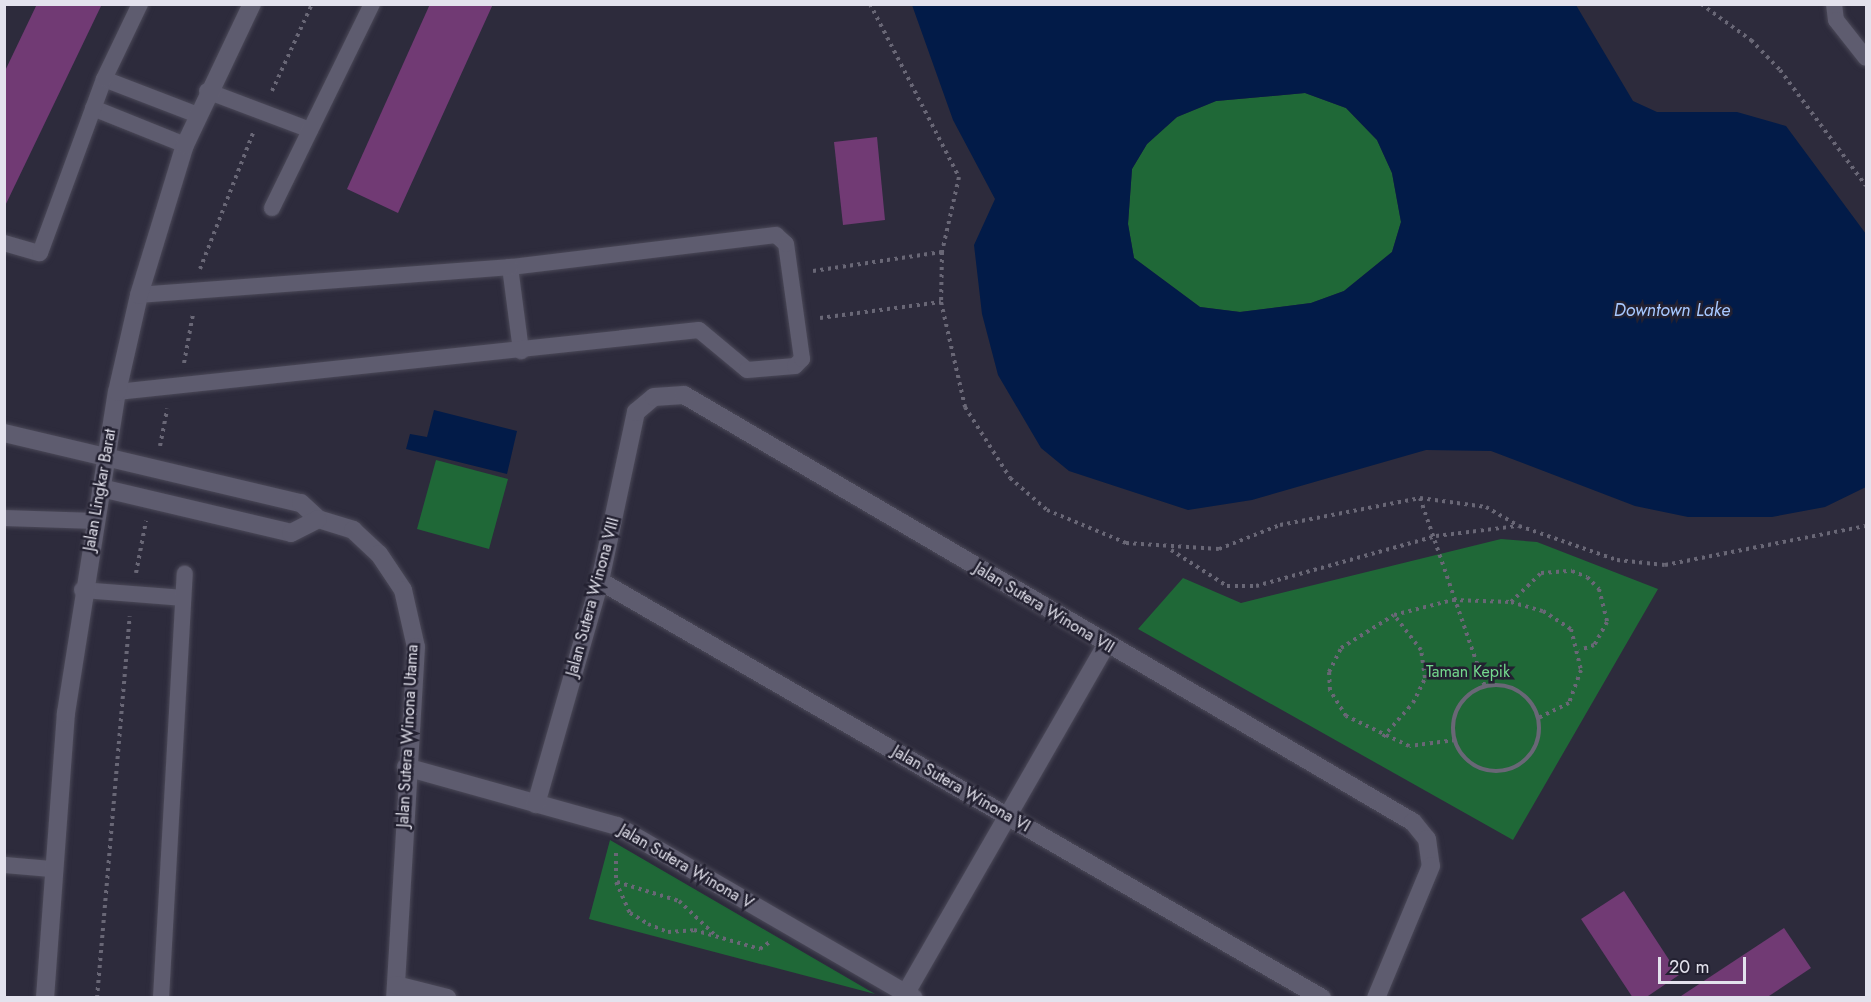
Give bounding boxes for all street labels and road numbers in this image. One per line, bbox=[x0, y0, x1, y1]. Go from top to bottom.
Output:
street label: Jalan Lingkar Barat bbox=[80, 427, 120, 553]
street label: Jalan Sutera Winona VIII bbox=[563, 515, 623, 679]
street label: Jalan Sutera Winona VII bbox=[971, 559, 1117, 657]
street label: Jalan Sutera Winona Utama bbox=[394, 644, 422, 828]
street label: Jalan Sutera Winona VI bbox=[889, 742, 1033, 836]
street label: Jalan Sutera Winona V bbox=[615, 821, 757, 913]

